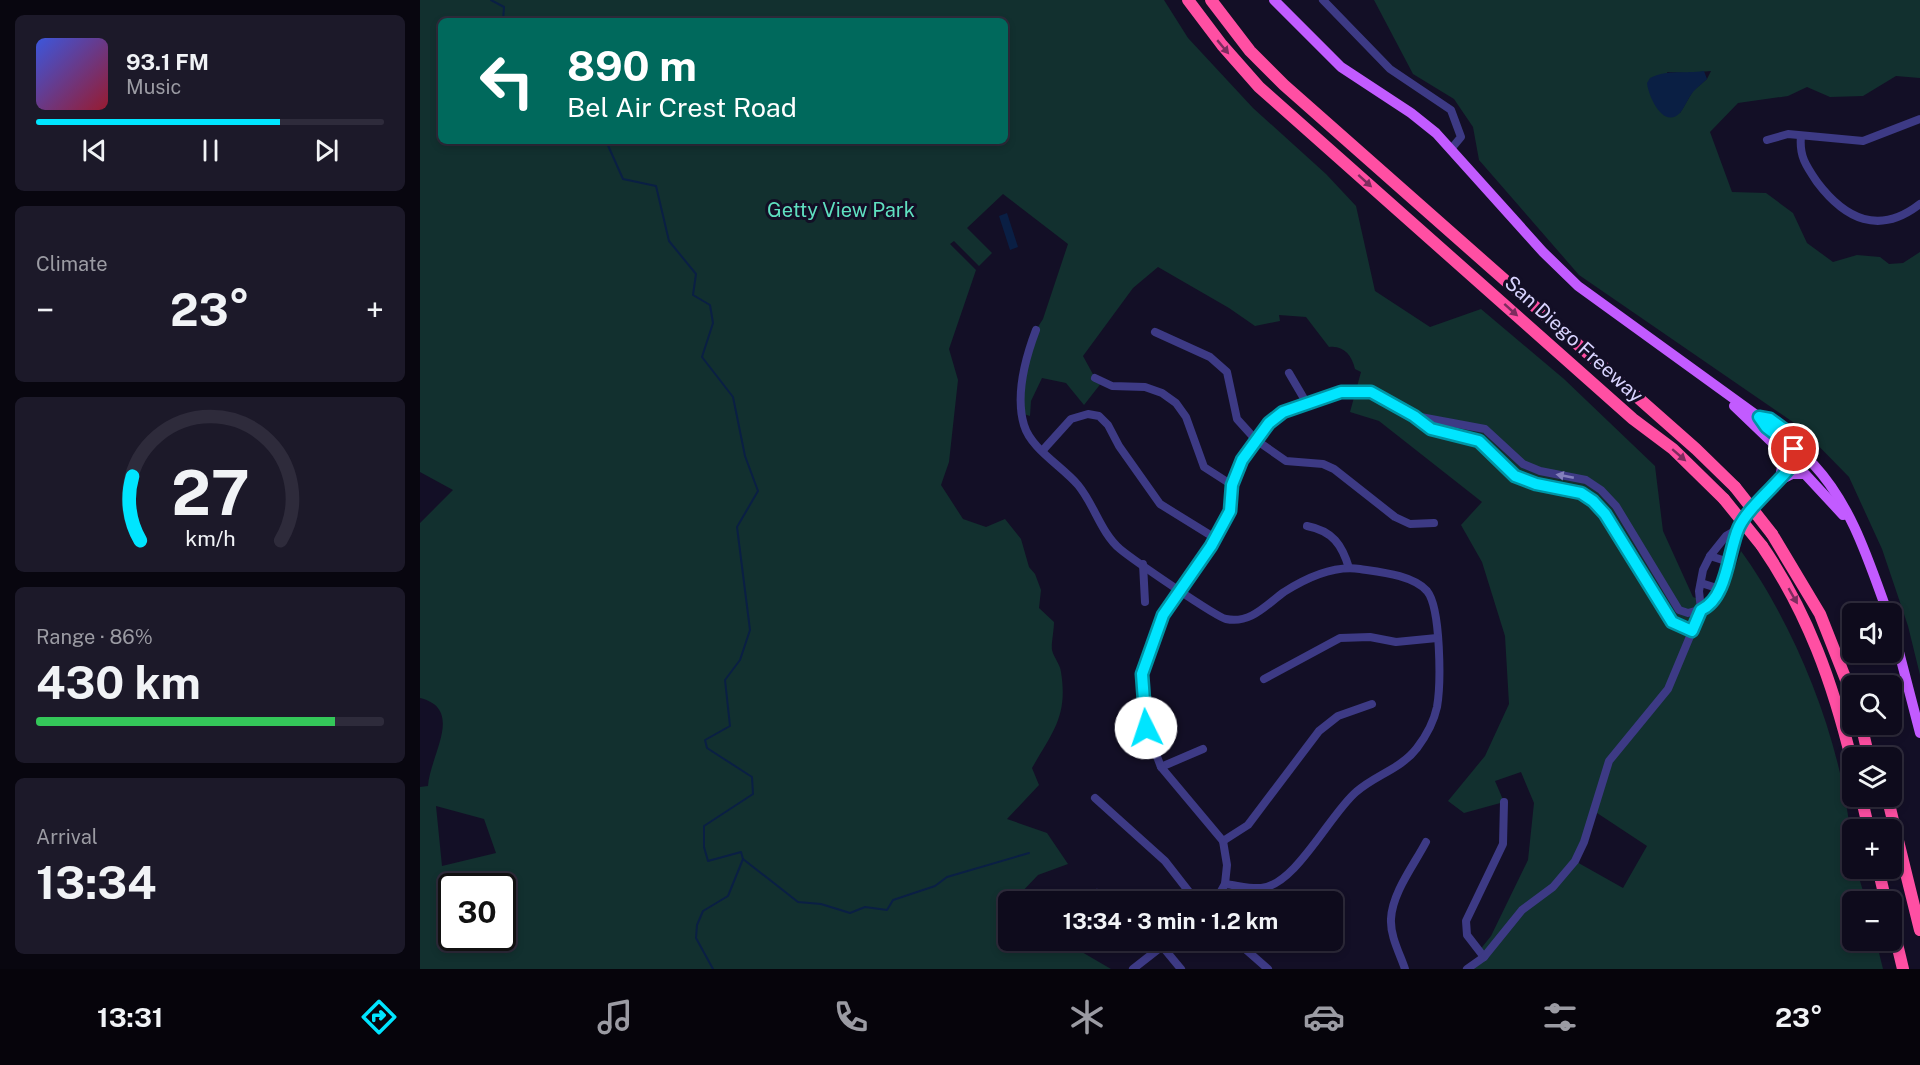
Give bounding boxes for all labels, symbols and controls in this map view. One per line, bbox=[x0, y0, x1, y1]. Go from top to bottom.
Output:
one-way arrow bbox=[1217, 39, 1230, 55]
text: 890 m bbox=[567, 41, 697, 90]
icon: left bbox=[468, 42, 546, 120]
text: 93.1 FM bbox=[126, 49, 209, 75]
text: Music bbox=[126, 75, 181, 99]
text: Bel Air Crest Road bbox=[567, 91, 797, 123]
icon: previous bbox=[78, 134, 111, 167]
icon: pause bbox=[194, 134, 227, 167]
icon: next bbox=[310, 134, 343, 167]
one-way arrow bbox=[1357, 174, 1372, 188]
park label: Getty View Park bbox=[767, 198, 915, 222]
text: Climate bbox=[36, 252, 108, 276]
street label: San Diego Freeway bbox=[1500, 271, 1648, 408]
text: 23° bbox=[170, 283, 250, 336]
text: − bbox=[36, 291, 54, 329]
text: + bbox=[366, 291, 384, 329]
one-way arrow bbox=[1503, 303, 1518, 316]
pin bbox=[1768, 423, 1819, 474]
icon: arrive bbox=[1777, 432, 1810, 465]
one-way arrow bbox=[1671, 448, 1686, 461]
text: 27 bbox=[171, 457, 249, 530]
one-way arrow bbox=[1556, 471, 1575, 480]
text: km/h bbox=[185, 527, 235, 552]
one-way arrow bbox=[1788, 588, 1798, 605]
map controls bbox=[1842, 603, 1902, 951]
button: sound bbox=[1842, 603, 1902, 663]
text: Range · 86% bbox=[36, 625, 153, 649]
text: 430 km bbox=[36, 656, 201, 709]
button: search bbox=[1842, 675, 1902, 735]
position arrow bbox=[1114, 696, 1178, 760]
button: layers bbox=[1842, 747, 1902, 807]
button: + bbox=[1842, 819, 1902, 879]
text: Arrival bbox=[36, 825, 98, 849]
text: 13:34 bbox=[36, 856, 157, 909]
speed limit sign: 30 bbox=[438, 873, 516, 951]
button: − bbox=[1842, 891, 1902, 951]
text: 13:34 · 3 min · 1.2 km bbox=[1063, 908, 1278, 934]
icon: directions bbox=[358, 996, 400, 1038]
icon: music bbox=[594, 996, 636, 1038]
icon: phone bbox=[830, 996, 872, 1038]
icon: climate bbox=[1066, 996, 1108, 1038]
icon: car bbox=[1303, 996, 1345, 1038]
icon: filters bbox=[1539, 996, 1581, 1038]
text: 13:31 bbox=[97, 1001, 163, 1033]
text: 23° bbox=[1775, 1001, 1823, 1033]

